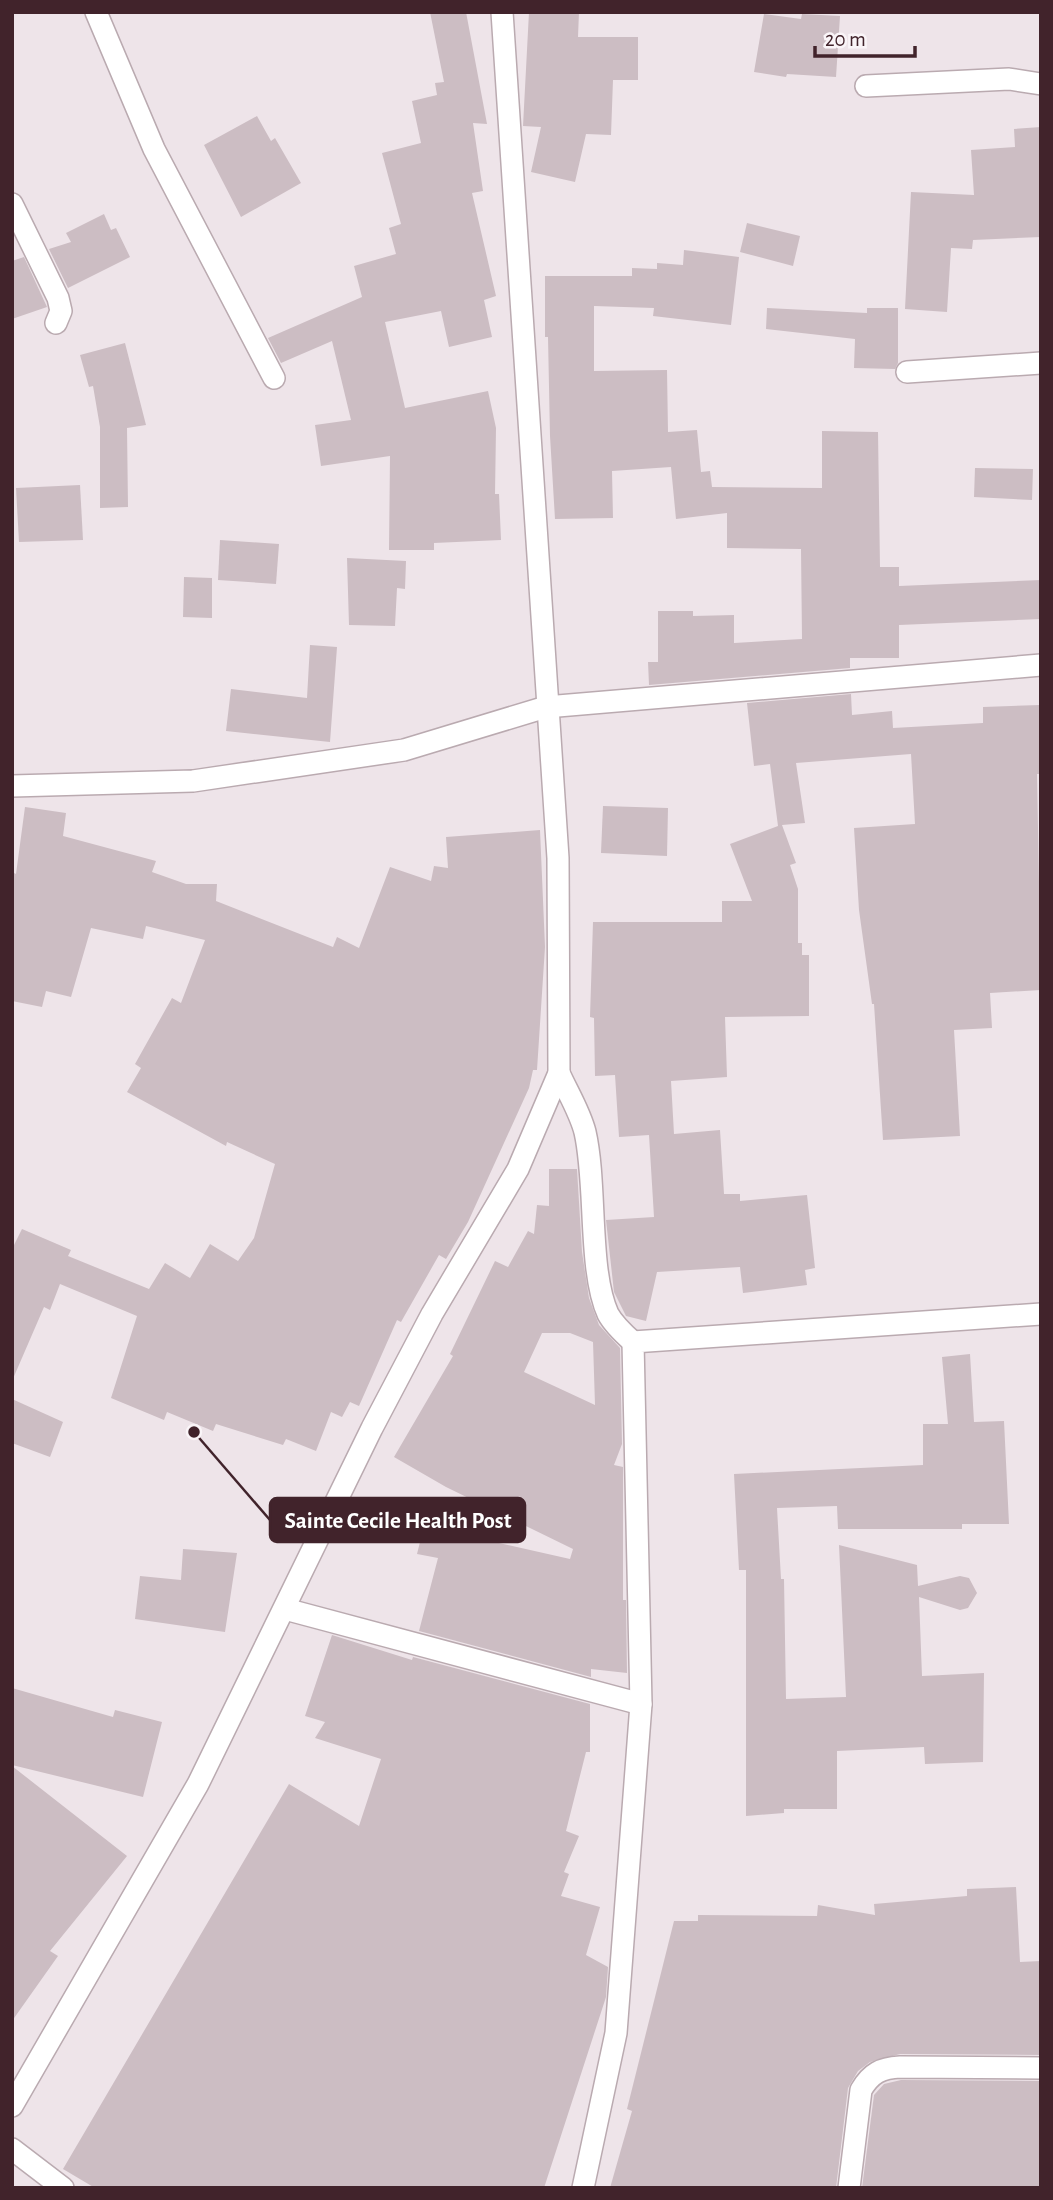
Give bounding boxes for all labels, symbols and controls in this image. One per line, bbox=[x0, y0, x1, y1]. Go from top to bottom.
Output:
scale bar bbox=[815, 14, 915, 58]
text: 20 m bbox=[825, 29, 866, 50]
callout: Sainte Cecile Health Post bbox=[270, 1498, 525, 1542]
text: Sainte Cecile Health Post bbox=[285, 1510, 512, 1533]

